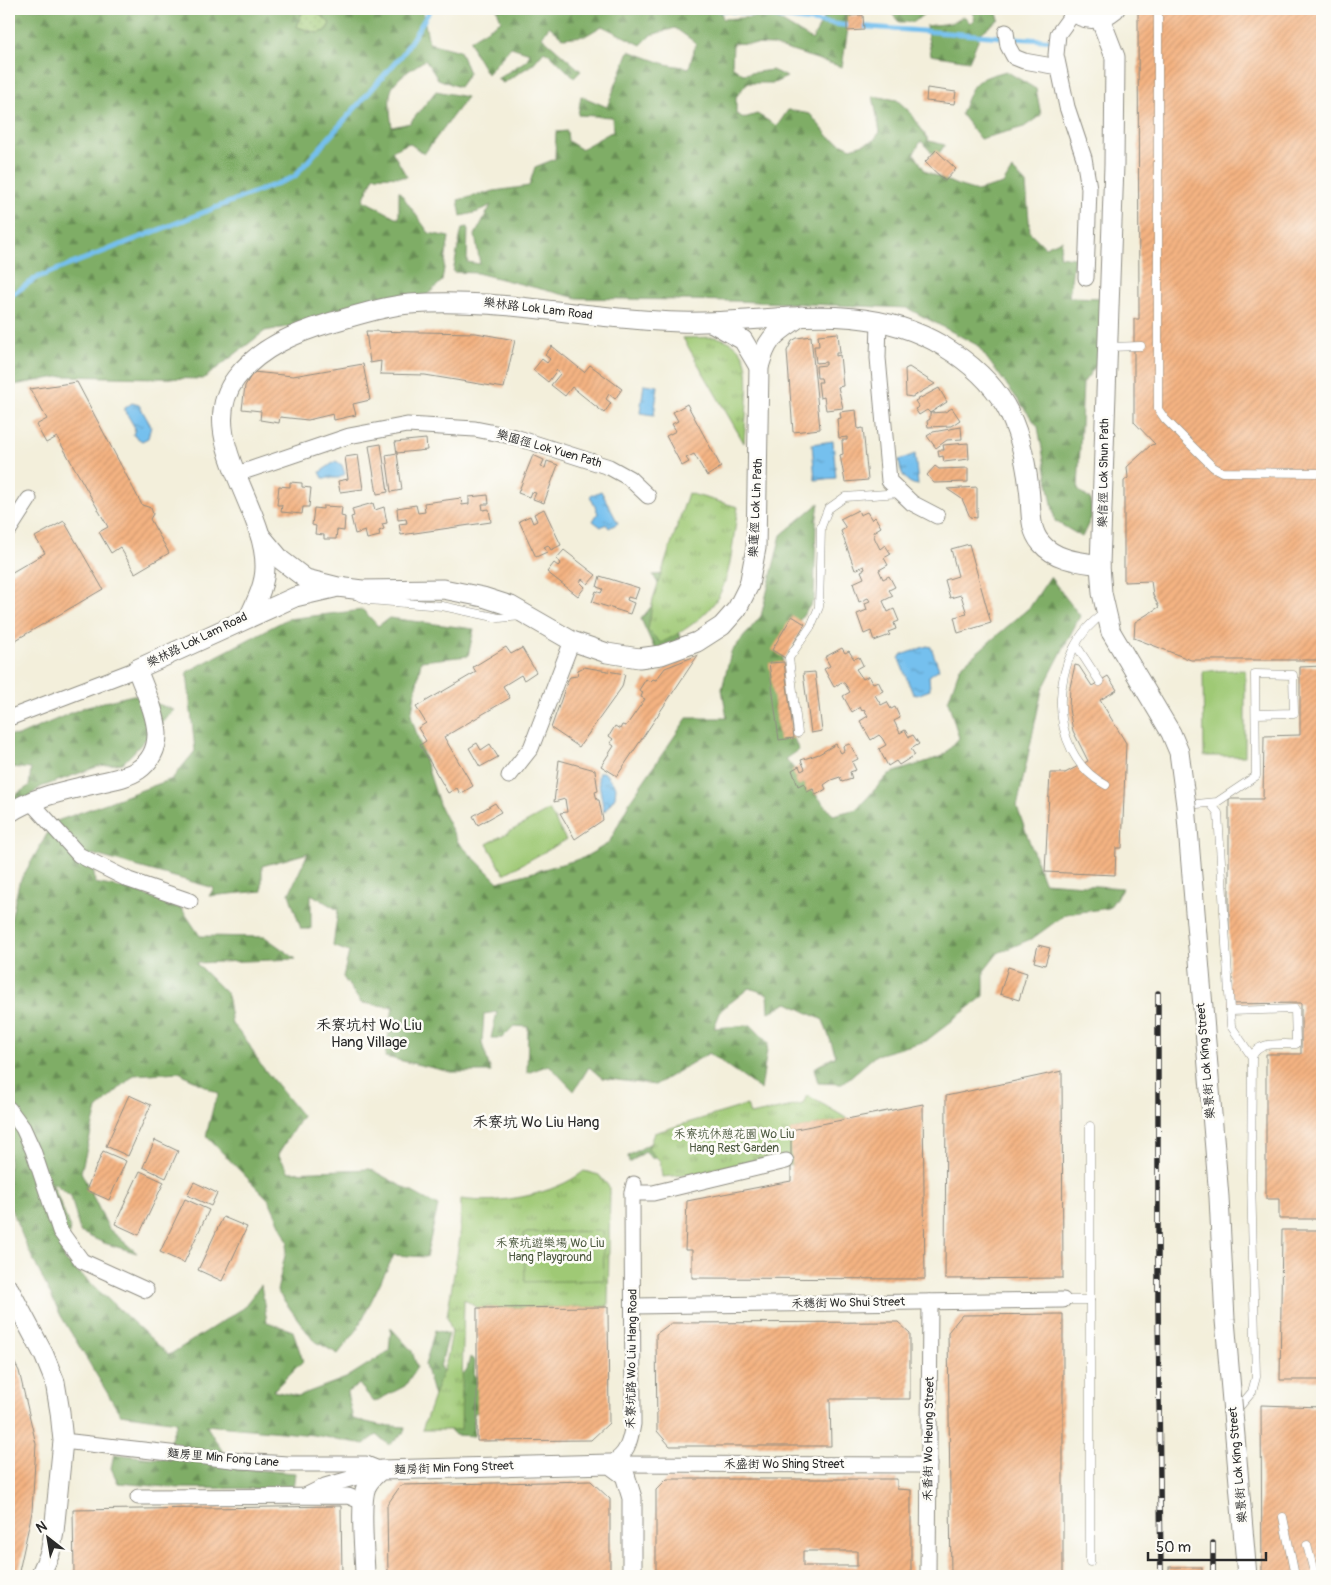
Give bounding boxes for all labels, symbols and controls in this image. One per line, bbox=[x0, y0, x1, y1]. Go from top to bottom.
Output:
street label: 樂林路 Lok Lam Road bbox=[483, 295, 594, 323]
street label: 樂信徑 Lok Shun Path bbox=[1096, 418, 1112, 528]
street label: 樂園徑 Lok Yuen Path bbox=[495, 427, 604, 471]
street label: 樂蓮徑 Lok Lin Path bbox=[746, 458, 766, 558]
street label: 樂林路 Lok Lam Road bbox=[144, 609, 250, 671]
street label: 樂景街 Lok King Street bbox=[1193, 1002, 1219, 1120]
district label: 禾寮坑村 Wo Liu Hang Village bbox=[316, 1016, 422, 1052]
district label: 禾寮坑 Wo Liu Hang bbox=[473, 1113, 599, 1132]
park label: 禾寮坑休憩花園 Wo Liu Hang Rest Garden bbox=[674, 1127, 794, 1156]
park label: 禾寮坑遊樂場 Wo Liu Hang Playground bbox=[496, 1236, 604, 1265]
street label: 禾寮坑路 Wo Liu Hang Road bbox=[623, 1288, 641, 1429]
street label: 禾穗街 Wo Shui Street bbox=[791, 1295, 905, 1311]
street label: 禾香街 Wo Heung Street bbox=[920, 1376, 938, 1502]
street label: 樂景街 Lok King Street bbox=[1225, 1406, 1251, 1524]
street label: 麵房里 Min Fong Lane bbox=[167, 1446, 279, 1470]
street label: 禾盛街 Wo Shing Street bbox=[724, 1457, 844, 1472]
street label: 麵房街 Min Fong Street bbox=[394, 1458, 514, 1478]
north arrow bbox=[22, 1512, 72, 1562]
text: N bbox=[33, 1518, 50, 1537]
scale bar bbox=[1148, 1530, 1266, 1562]
text: 50 m bbox=[1156, 1538, 1191, 1557]

